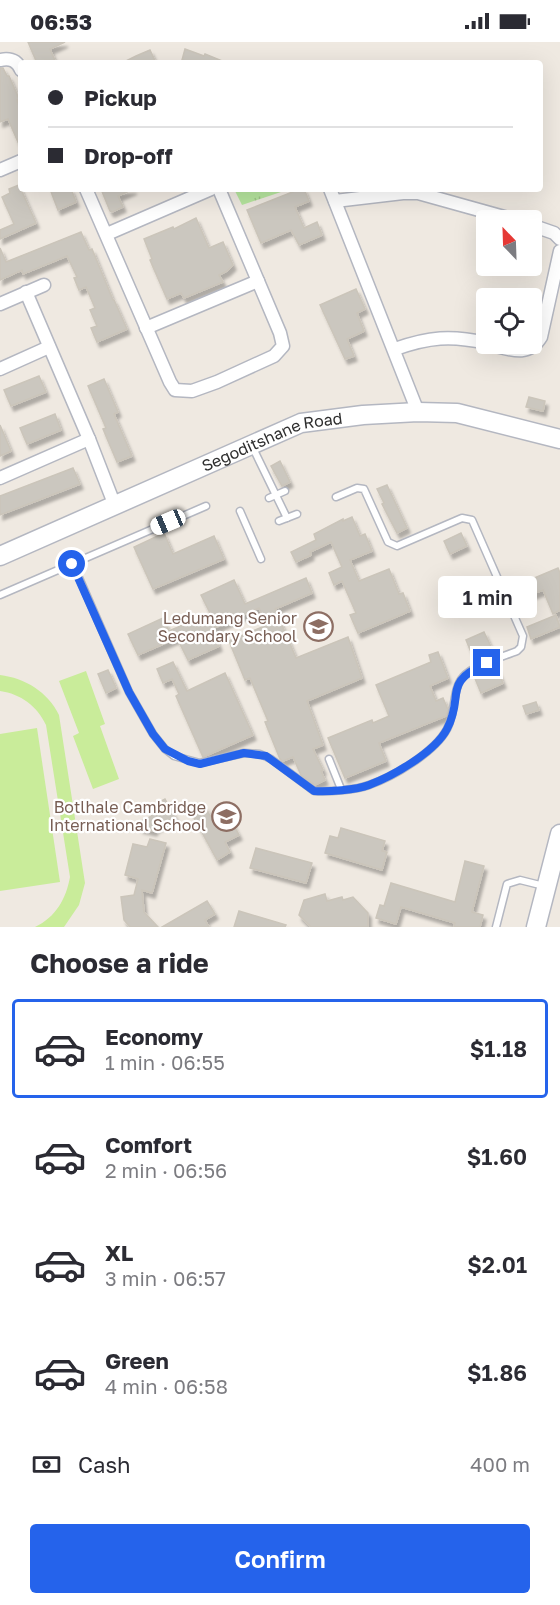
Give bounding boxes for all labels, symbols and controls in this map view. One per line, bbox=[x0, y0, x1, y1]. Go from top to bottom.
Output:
text: 06:53 bbox=[30, 8, 92, 35]
text: Pickup bbox=[84, 84, 157, 111]
text: Drop-off bbox=[84, 142, 173, 169]
north arrow bbox=[476, 210, 542, 276]
map controls bbox=[476, 210, 542, 354]
button: locate bbox=[476, 288, 542, 354]
street label: Segoditshane Road bbox=[198, 408, 344, 476]
car bbox=[148, 507, 188, 537]
route start bbox=[58, 550, 85, 577]
callout: 1 min bbox=[438, 576, 536, 618]
text: 1 min bbox=[462, 585, 513, 609]
place label: Ledumang Senior Secondary School bbox=[158, 608, 297, 646]
school or university icon: Ledumang Senior Secondary School bbox=[302, 611, 334, 643]
route end bbox=[473, 649, 500, 676]
place label: Botlhale Cambridge International School bbox=[49, 797, 206, 835]
school or university icon: Botlhale Cambridge International School bbox=[211, 800, 243, 832]
text: Choose a ride bbox=[30, 947, 209, 979]
icon: car bbox=[33, 1022, 87, 1076]
text: Economy bbox=[105, 1023, 203, 1050]
text: $1.18 bbox=[470, 1035, 527, 1062]
text: 1 min · 06:55 bbox=[105, 1050, 225, 1074]
icon: car bbox=[33, 1130, 87, 1184]
text: Comfort bbox=[105, 1131, 192, 1158]
text: $1.60 bbox=[467, 1143, 527, 1170]
text: 2 min · 06:56 bbox=[105, 1158, 227, 1182]
icon: car bbox=[33, 1238, 87, 1292]
text: XL bbox=[105, 1239, 133, 1266]
text: $2.01 bbox=[467, 1251, 527, 1278]
text: 3 min · 06:57 bbox=[105, 1266, 226, 1290]
icon: car bbox=[33, 1346, 87, 1400]
text: Green bbox=[105, 1347, 169, 1374]
text: $1.86 bbox=[467, 1359, 527, 1386]
text: 4 min · 06:58 bbox=[105, 1374, 228, 1398]
icon: cash bbox=[30, 1448, 63, 1481]
text: Cash bbox=[78, 1451, 131, 1478]
text: 400 m bbox=[470, 1452, 530, 1476]
button: Confirm bbox=[30, 1524, 530, 1593]

